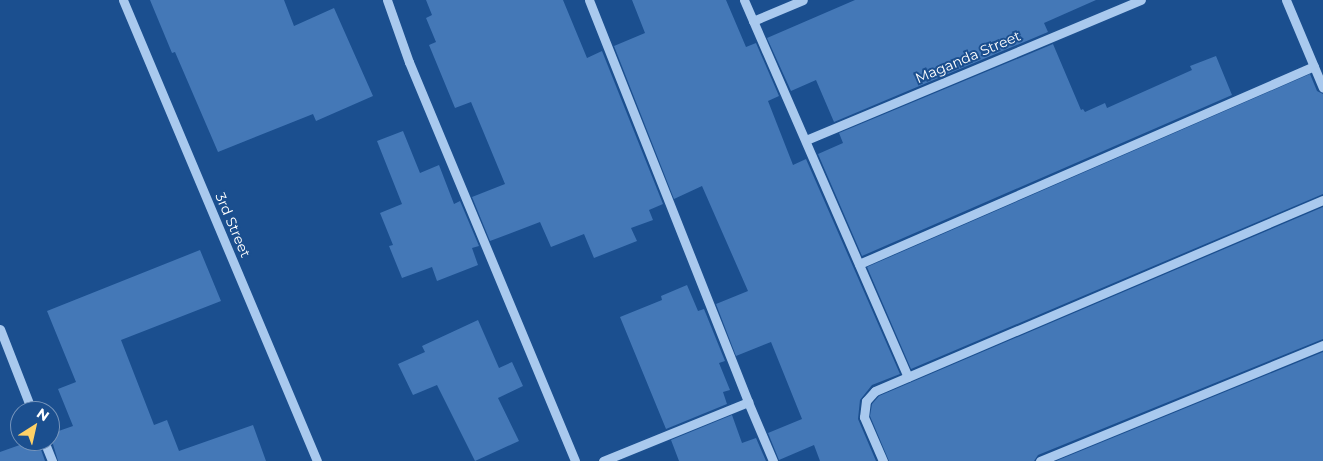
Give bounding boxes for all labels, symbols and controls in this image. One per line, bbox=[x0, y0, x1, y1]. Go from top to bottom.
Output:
street label: Maganda Street bbox=[913, 27, 1023, 87]
street label: 3rd Street bbox=[212, 190, 254, 260]
north arrow bbox=[10, 401, 60, 451]
text: N bbox=[33, 404, 53, 425]

